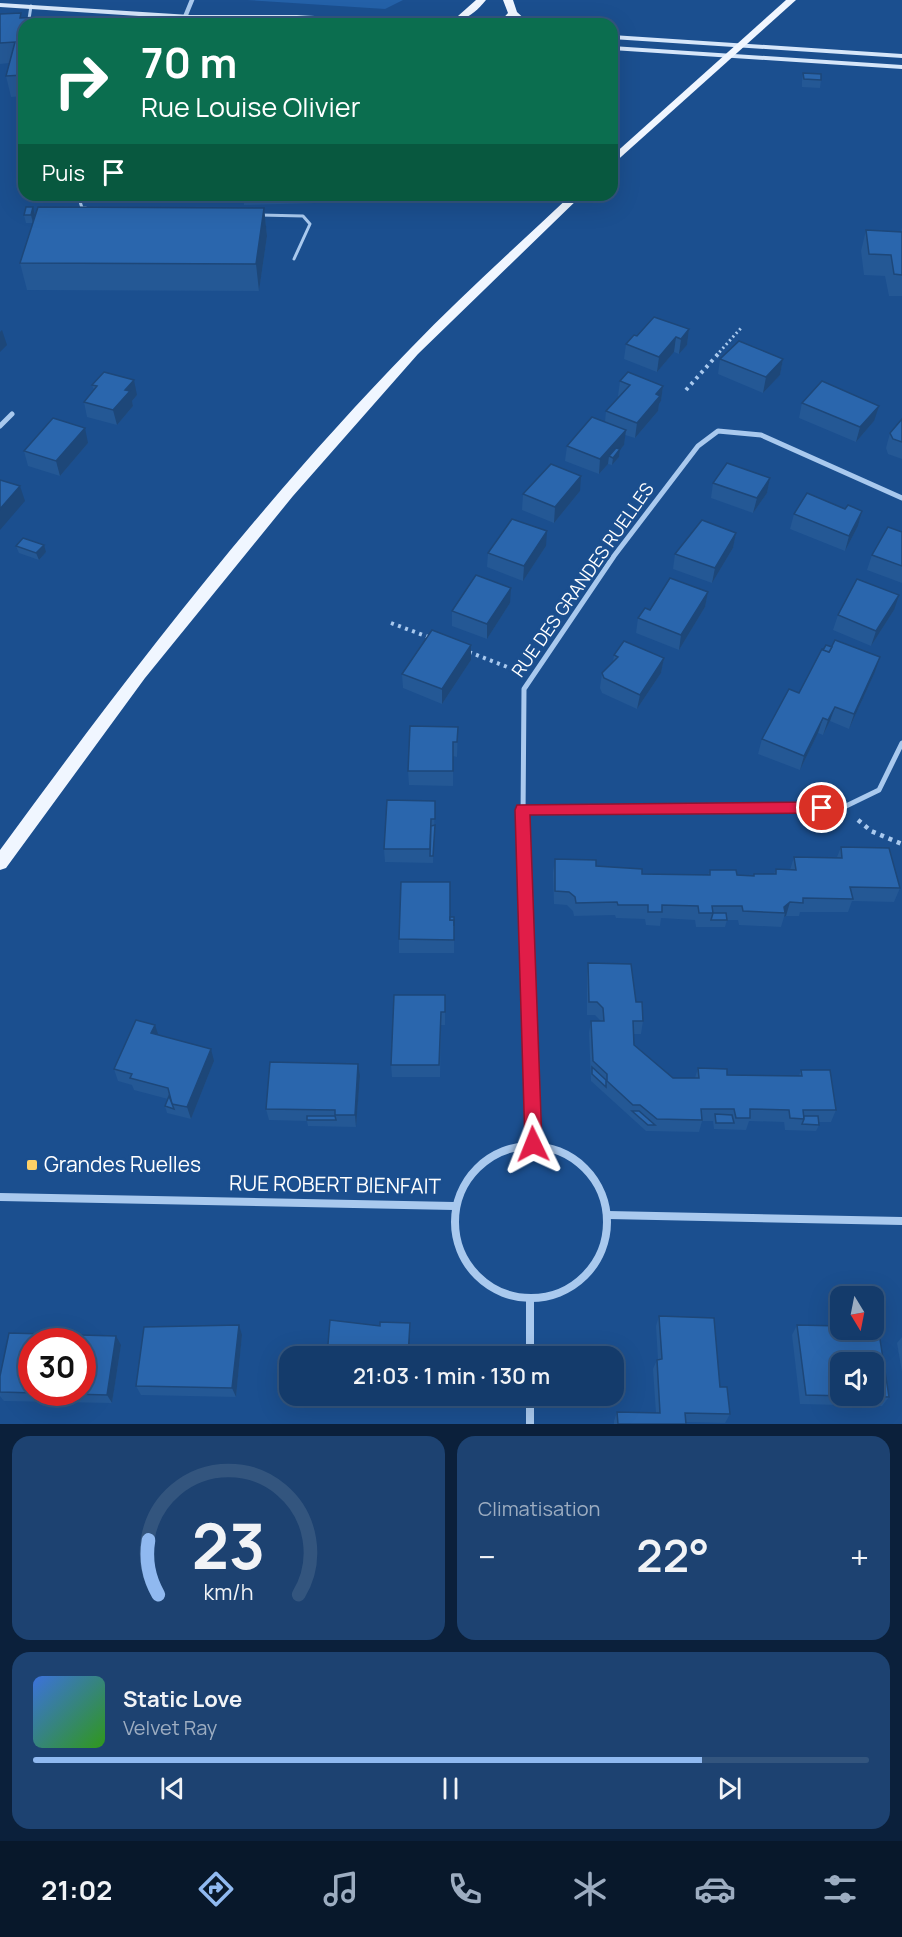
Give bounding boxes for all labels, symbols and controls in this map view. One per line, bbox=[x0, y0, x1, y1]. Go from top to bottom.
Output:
text: 70 m bbox=[141, 33, 237, 91]
icon: right bbox=[42, 42, 120, 120]
text: Rue Louise Olivier bbox=[141, 88, 360, 125]
icon: arrive bbox=[97, 156, 130, 189]
text: Puis bbox=[42, 158, 85, 188]
street label: RUE DES GRANDES RUELLES bbox=[506, 477, 659, 681]
pin bbox=[796, 782, 847, 833]
icon: arrive bbox=[805, 791, 838, 824]
position arrow bbox=[501, 1112, 565, 1176]
place label: Grandes Ruelles bbox=[44, 1150, 201, 1178]
marker: Grandes Ruelles bbox=[25, 1158, 39, 1172]
street label: RUE ROBERT BIENFAIT bbox=[229, 1168, 442, 1200]
north arrow bbox=[830, 1286, 884, 1340]
map controls bbox=[830, 1286, 884, 1406]
speed limit sign: 30 bbox=[18, 1328, 96, 1406]
button: sound bbox=[830, 1352, 884, 1406]
text: 21:03 · 1 min · 130 m bbox=[353, 1361, 550, 1391]
text: Climatisation bbox=[478, 1495, 600, 1522]
text: 23 bbox=[192, 1502, 265, 1588]
text: 22° bbox=[636, 1524, 709, 1586]
text: − bbox=[478, 1534, 496, 1579]
text: + bbox=[850, 1534, 869, 1579]
text: km/h bbox=[204, 1577, 253, 1606]
text: Static Love bbox=[123, 1684, 242, 1714]
text: Velvet Ray bbox=[123, 1714, 217, 1741]
icon: previous bbox=[156, 1772, 189, 1805]
icon: pause bbox=[434, 1772, 467, 1805]
icon: next bbox=[713, 1772, 746, 1805]
icon: directions bbox=[195, 1868, 237, 1910]
icon: music bbox=[320, 1868, 362, 1910]
icon: phone bbox=[444, 1868, 486, 1910]
icon: climate bbox=[569, 1868, 611, 1910]
icon: car bbox=[694, 1868, 736, 1910]
icon: filters bbox=[819, 1868, 861, 1910]
text: 21:02 bbox=[41, 1871, 112, 1908]

